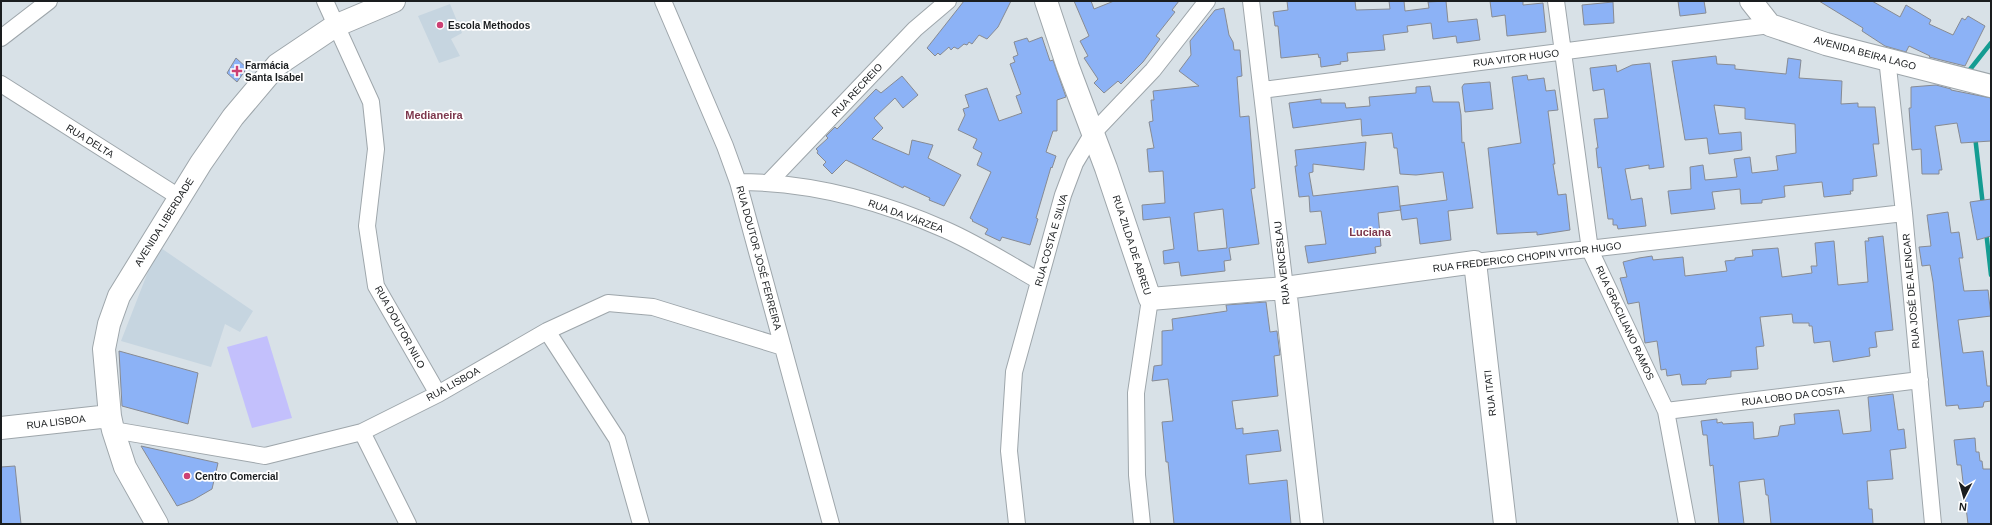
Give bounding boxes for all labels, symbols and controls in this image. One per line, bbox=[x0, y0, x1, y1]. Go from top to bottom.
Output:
marker: Escola Methodos bbox=[435, 20, 445, 30]
place label: Escola Methodos bbox=[448, 20, 531, 31]
street label: AVENIDA BEIRA LAGO bbox=[1813, 34, 1918, 72]
street label: RUA VITOR HUGO bbox=[1472, 47, 1560, 69]
place label: Farmácia Santa Isabel bbox=[245, 60, 304, 83]
street label: RUA RECREIO bbox=[829, 61, 885, 119]
marker: Farmácia Santa Isabel bbox=[232, 66, 242, 76]
district label: Medianeira bbox=[405, 109, 464, 121]
street label: RUA DELTA bbox=[64, 122, 116, 160]
street label: AVENIDA LIBERDADE bbox=[132, 176, 196, 268]
street label: RUA DOUTOR JOSÉ FERREIRA bbox=[734, 184, 785, 332]
street label: RUA COSTA E SILVA bbox=[1033, 192, 1070, 287]
street label: RUA ZILDA DE ABREU bbox=[1111, 194, 1153, 296]
street label: RUA DA VÁRZEA bbox=[867, 196, 946, 235]
street label: RUA VENCESLAU bbox=[1272, 221, 1292, 305]
district label: Luciana bbox=[1349, 226, 1392, 238]
street label: RUA JOSÉ DE ALENCAR bbox=[1899, 233, 1922, 349]
street label: RUA FREDERICO CHOPIN VITOR HUGO bbox=[1432, 240, 1622, 274]
street label: RUA GRACILIANO RAMOS bbox=[1594, 264, 1656, 382]
street label: RUA DOUTOR NILO bbox=[373, 284, 427, 370]
street label: RUA LISBOA bbox=[424, 365, 482, 403]
street label: RUA ITATI bbox=[1482, 369, 1498, 417]
street label: RUA LOBO DA COSTA bbox=[1741, 384, 1845, 408]
street label: RUA LISBOA bbox=[26, 413, 87, 431]
marker: Centro Comercial bbox=[182, 471, 192, 481]
place label: Centro Comercial bbox=[195, 471, 279, 482]
north arrow bbox=[1944, 477, 1984, 517]
text: N bbox=[1958, 501, 1968, 513]

